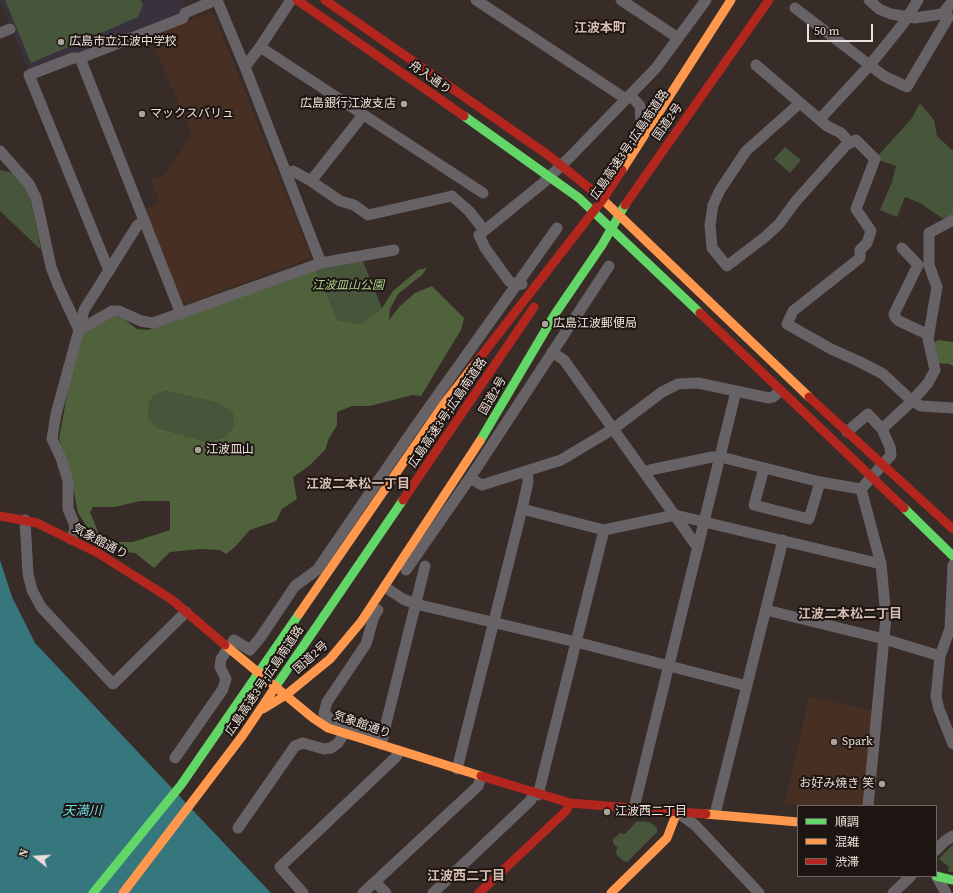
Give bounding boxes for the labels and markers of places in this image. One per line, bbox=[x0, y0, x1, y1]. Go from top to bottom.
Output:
place label: 広島市立江波中学校 bbox=[69, 35, 177, 49]
marker: 広島市立江波中学校 bbox=[56, 37, 66, 47]
place label: 広島銀行江波支店 bbox=[300, 97, 396, 111]
marker: 広島銀行江波支店 bbox=[399, 99, 409, 109]
place label: マックスバリュ bbox=[150, 107, 234, 121]
marker: マックスバリュ bbox=[137, 109, 147, 119]
place label: 広島江波郵便局 bbox=[553, 317, 637, 331]
marker: 広島江波郵便局 bbox=[540, 319, 550, 329]
place label: 江波皿山 bbox=[206, 443, 254, 457]
marker: 江波皿山 bbox=[193, 445, 203, 455]
place label: Spark bbox=[842, 735, 873, 749]
marker: Spark bbox=[829, 737, 839, 747]
place label: お好み焼き 笑 bbox=[799, 777, 874, 791]
marker: お好み焼き 笑 bbox=[877, 779, 887, 789]
place label: 江波西二丁目 bbox=[615, 805, 687, 819]
marker: 江波西二丁目 bbox=[602, 807, 612, 817]

